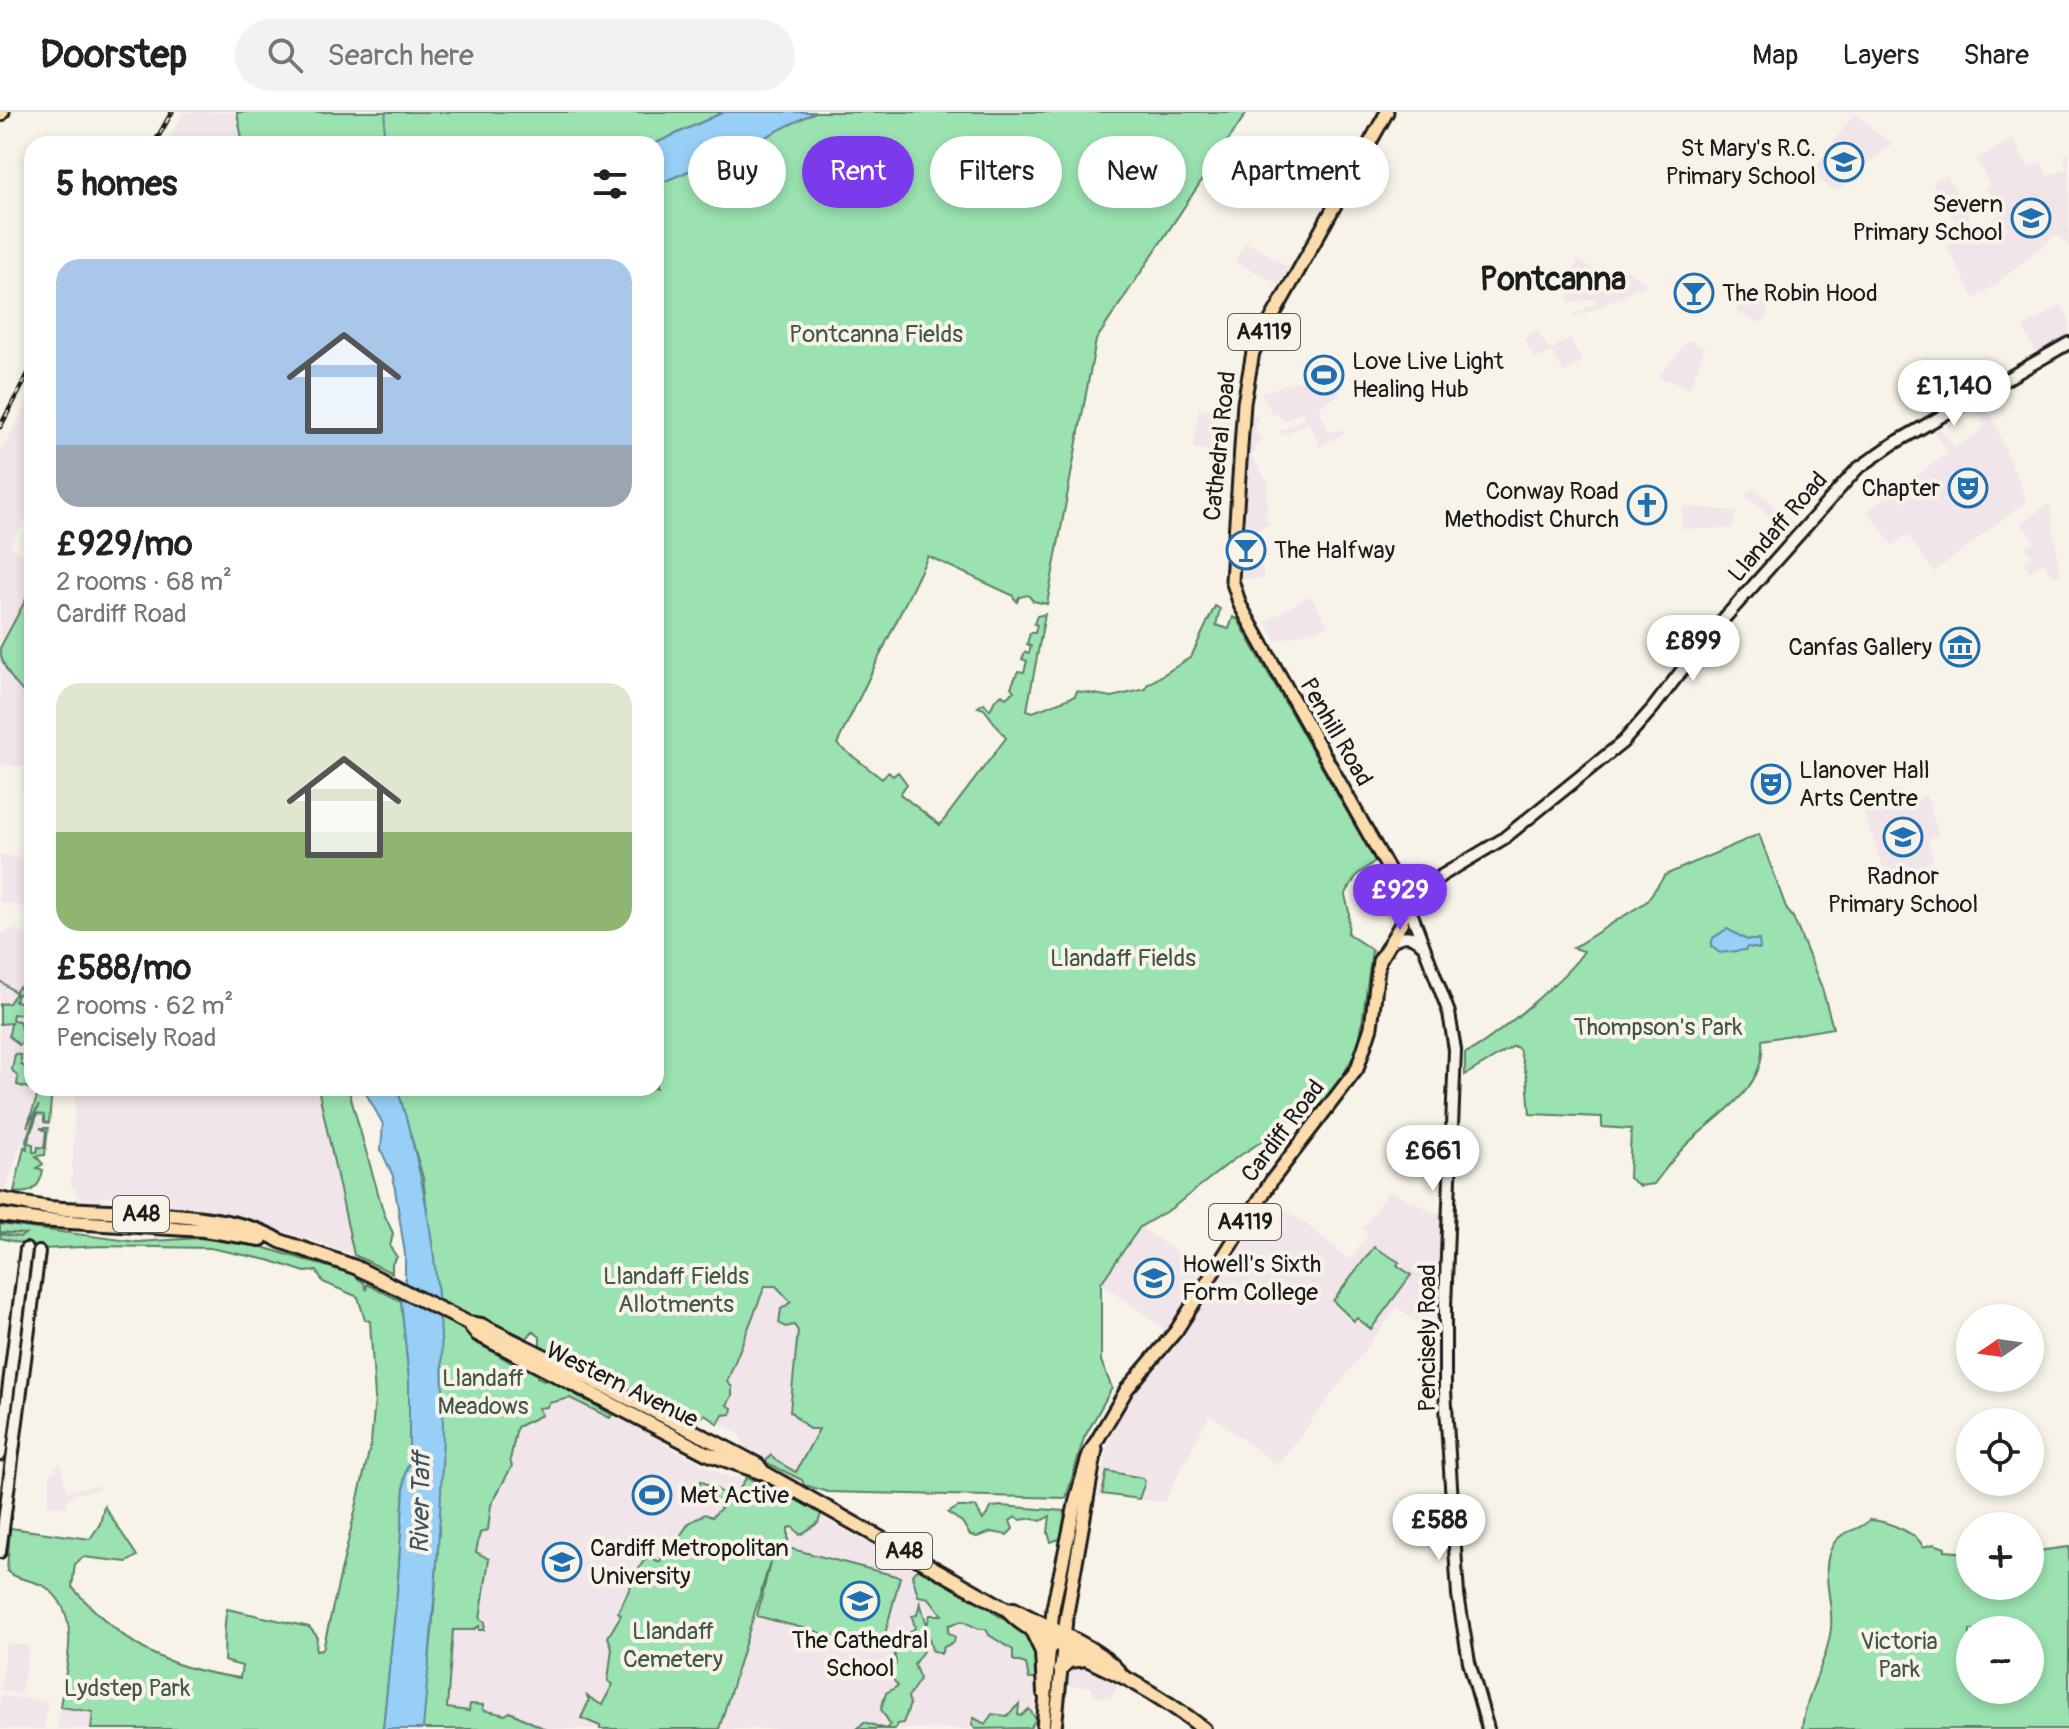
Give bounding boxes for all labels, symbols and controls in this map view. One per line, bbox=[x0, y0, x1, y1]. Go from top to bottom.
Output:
search box bbox=[235, 19, 795, 91]
text: Doorstep bbox=[40, 31, 187, 79]
icon: search bbox=[263, 33, 307, 77]
text: Search here bbox=[327, 37, 474, 74]
text: Map bbox=[1752, 38, 1798, 73]
text: Layers bbox=[1842, 38, 1919, 73]
text: Share bbox=[1963, 38, 2029, 73]
place label: St Mary's R.C. Primary School bbox=[1666, 134, 1816, 191]
chip: Buy bbox=[688, 136, 786, 208]
chip: Rent bbox=[802, 136, 914, 208]
chip: Filters bbox=[930, 136, 1062, 208]
chip: New bbox=[1078, 136, 1186, 208]
chip: Apartment bbox=[1202, 136, 1389, 208]
school or university icon: St Mary's R.C. Primary School bbox=[1823, 141, 1865, 183]
icon: filters bbox=[588, 162, 632, 206]
text: 5 homes bbox=[56, 163, 177, 206]
place label: Severn Primary School bbox=[1853, 190, 2003, 247]
school or university icon: Severn Primary School bbox=[2010, 197, 2052, 239]
district label: Pontcanna bbox=[1480, 260, 1626, 300]
bar icon: The Robin Hood bbox=[1673, 272, 1715, 314]
place label: The Robin Hood bbox=[1722, 279, 1878, 308]
icon: home bbox=[272, 311, 416, 455]
road number: A4119 bbox=[1228, 314, 1300, 350]
park label: Pontcanna Fields bbox=[789, 320, 963, 349]
place label: Love Live Light Healing Hub bbox=[1352, 347, 1504, 404]
sports icon: Love Live Light Healing Hub bbox=[1303, 354, 1345, 396]
pin: £1,140 bbox=[1889, 360, 2019, 428]
street label: Cathedral Road bbox=[1198, 370, 1242, 522]
text: £1,140 bbox=[1916, 370, 1992, 402]
street label: Llandaff Road bbox=[1722, 466, 1834, 588]
theatre icon: Chapter bbox=[1947, 467, 1989, 509]
place label: Chapter bbox=[1861, 474, 1940, 503]
place label: Conway Road Methodist Church bbox=[1444, 477, 1619, 534]
church icon: Conway Road Methodist Church bbox=[1626, 484, 1668, 526]
text: £929/mo bbox=[56, 523, 193, 566]
bar icon: The Halfway bbox=[1225, 529, 1267, 571]
place label: The Halfway bbox=[1274, 536, 1395, 565]
text: 2 rooms · 68 m² bbox=[56, 566, 232, 598]
text: Cardiff Road bbox=[56, 598, 187, 630]
pin: £899 bbox=[1646, 615, 1740, 683]
text: £899 bbox=[1665, 625, 1721, 657]
museum icon: Canfas Gallery bbox=[1939, 626, 1981, 668]
place label: Canfas Gallery bbox=[1788, 633, 1932, 662]
street label: Penhill Road bbox=[1293, 673, 1379, 791]
icon: home bbox=[272, 735, 416, 879]
place label: Llanover Hall Arts Centre bbox=[1799, 756, 1930, 813]
theatre icon: Llanover Hall Arts Centre bbox=[1750, 763, 1792, 805]
school or university icon: Radnor Primary School bbox=[1882, 816, 1924, 858]
place label: Radnor Primary School bbox=[1828, 862, 1978, 919]
pin: £929 bbox=[1353, 864, 1447, 932]
text: £929 bbox=[1371, 874, 1429, 906]
park label: Llandaff Fields bbox=[1050, 944, 1196, 973]
text: £588/mo bbox=[56, 947, 191, 990]
text: 2 rooms · 62 m² bbox=[56, 990, 233, 1022]
park label: Thompson's Park bbox=[1573, 1013, 1743, 1042]
text: Pencisely Road bbox=[56, 1022, 216, 1054]
street label: Cardiff Road bbox=[1235, 1074, 1331, 1188]
pin: £661 bbox=[1386, 1125, 1480, 1193]
text: £661 bbox=[1404, 1135, 1462, 1167]
road number: A48 bbox=[113, 1196, 169, 1232]
road number: A4119 bbox=[1209, 1204, 1281, 1240]
place label: Howell's Sixth Form College bbox=[1182, 1250, 1321, 1307]
school or university icon: Howell's Sixth Form College bbox=[1133, 1257, 1175, 1299]
park label: Llandaff Fields Allotments bbox=[603, 1262, 749, 1319]
street label: Pencisely Road bbox=[1413, 1264, 1442, 1412]
north arrow bbox=[1956, 1304, 2044, 1392]
map controls bbox=[1956, 1304, 2044, 1704]
street label: Western Avenue bbox=[541, 1336, 703, 1434]
park label: Llandaff Meadows bbox=[437, 1364, 529, 1421]
button: locate bbox=[1956, 1408, 2044, 1496]
water label: River Taff bbox=[404, 1449, 438, 1554]
sports icon: Met Active bbox=[631, 1474, 673, 1516]
place label: Met Active bbox=[680, 1481, 789, 1510]
pin: £588 bbox=[1392, 1494, 1486, 1562]
text: £588 bbox=[1410, 1504, 1468, 1536]
button: + bbox=[1956, 1512, 2044, 1600]
road number: A48 bbox=[876, 1533, 932, 1569]
place label: Cardiff Metropolitan University bbox=[590, 1534, 789, 1591]
school or university icon: Cardiff Metropolitan University bbox=[541, 1541, 583, 1583]
school or university icon: The Cathedral School bbox=[839, 1580, 881, 1622]
button: − bbox=[1956, 1616, 2044, 1704]
park label: Llandaff Cemetery bbox=[623, 1617, 723, 1674]
place label: The Cathedral School bbox=[792, 1626, 928, 1683]
park label: Victoria Park bbox=[1860, 1627, 1938, 1684]
park label: Lydstep Park bbox=[64, 1674, 190, 1703]

